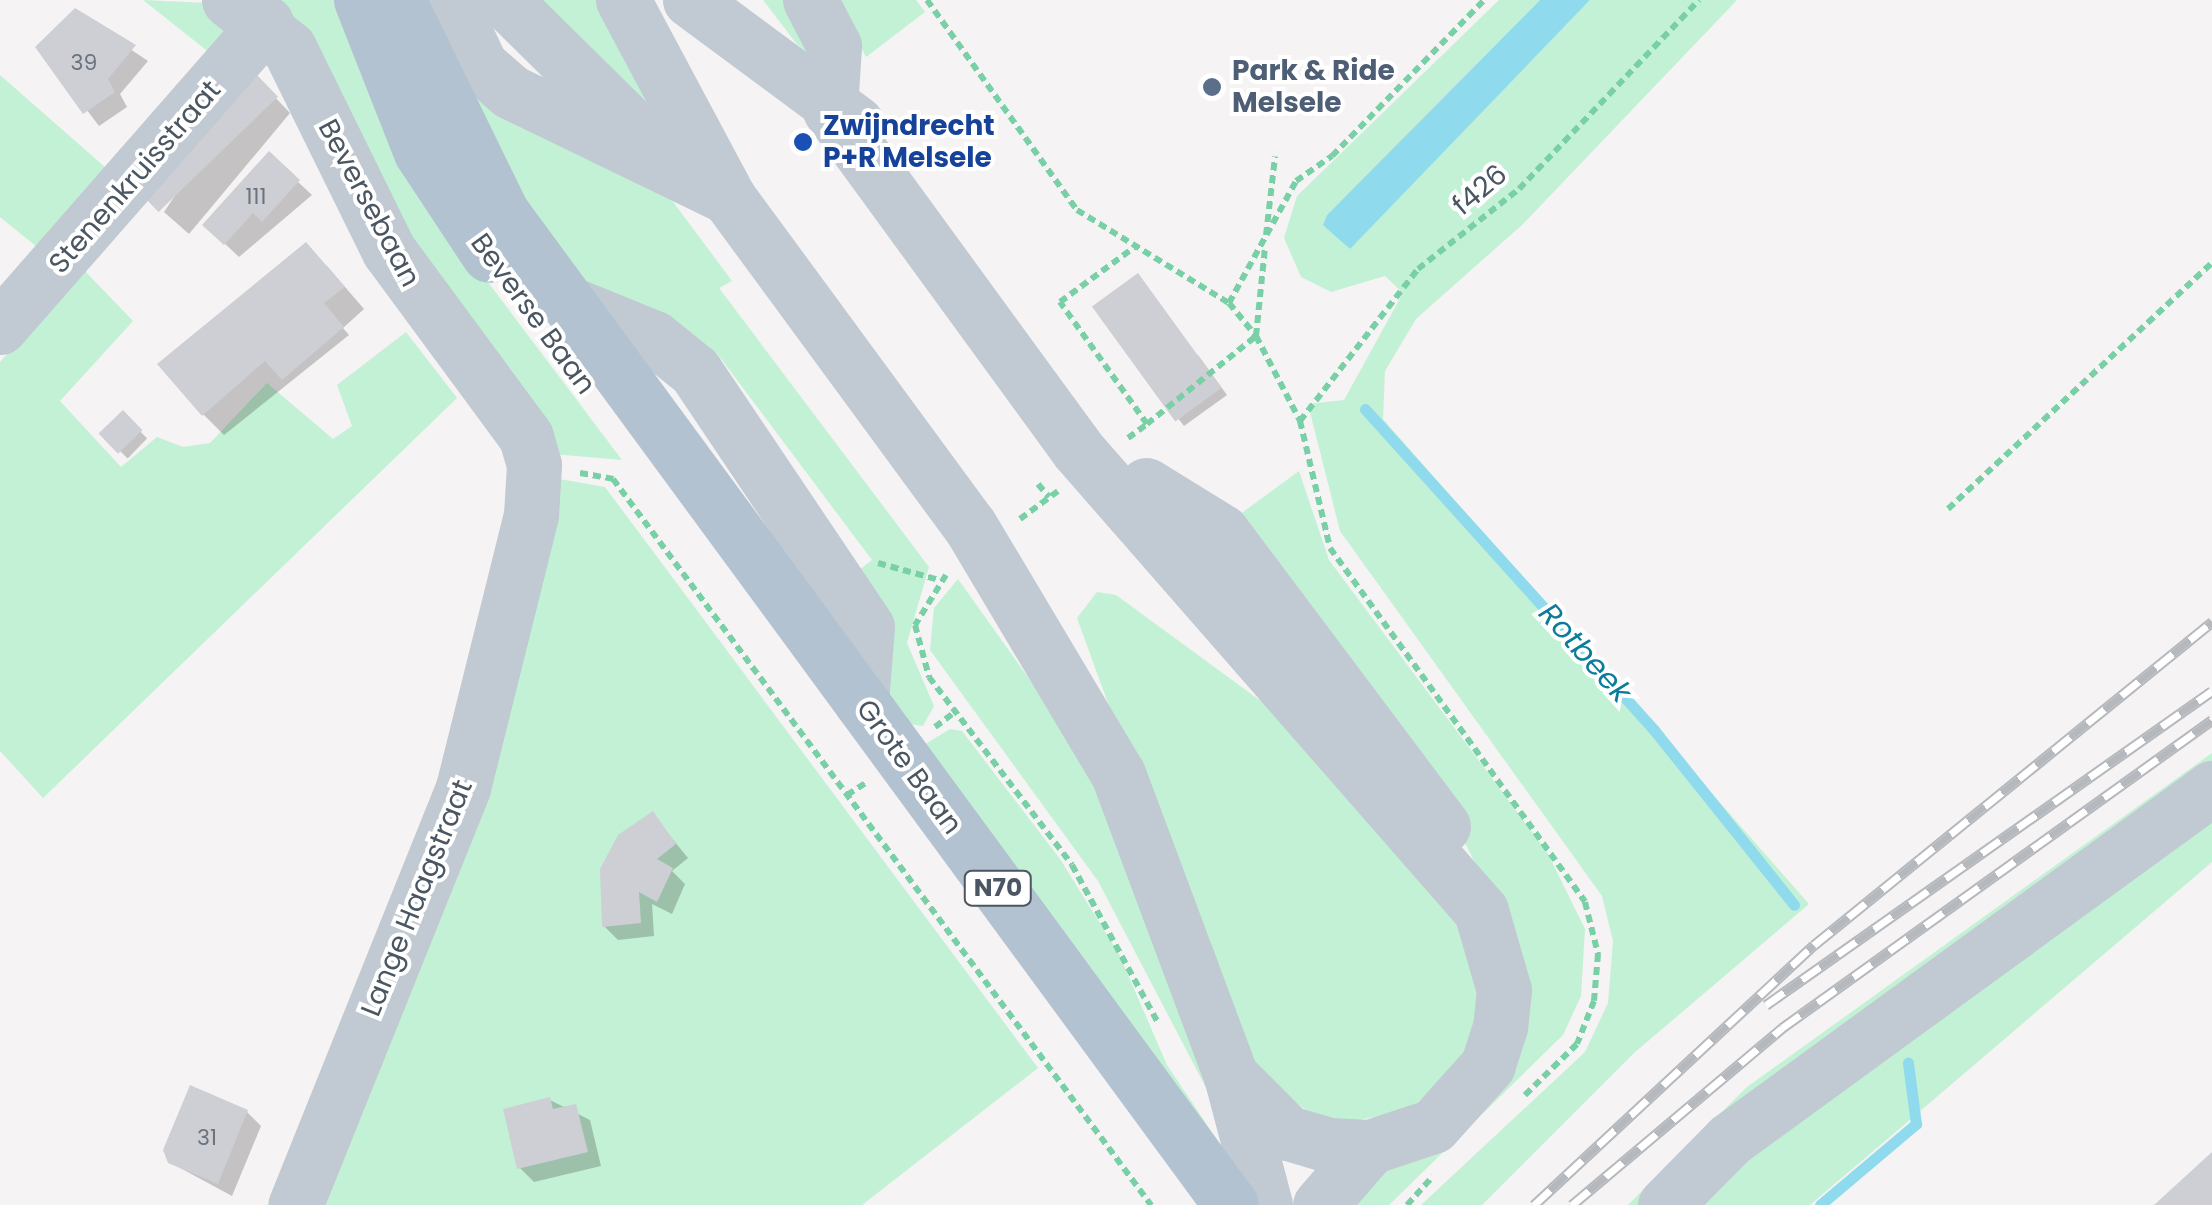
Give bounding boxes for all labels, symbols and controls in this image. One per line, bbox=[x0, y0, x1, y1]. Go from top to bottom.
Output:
house number: 39 bbox=[71, 50, 97, 76]
place label: Park & Ride Melsele bbox=[1232, 54, 1395, 120]
street label: Stenenkruisstraat bbox=[42, 74, 228, 280]
marker: Park & Ride Melsele bbox=[1201, 76, 1223, 98]
place label: Zwijndrecht P+R Melsele bbox=[823, 109, 995, 175]
street label: Beversebaan bbox=[311, 114, 427, 292]
marker: Zwijndrecht P+R Melsele bbox=[792, 131, 814, 153]
street label: f426 bbox=[1446, 158, 1514, 222]
house number: 111 bbox=[245, 184, 267, 210]
street label: Beverse Baan bbox=[463, 227, 603, 401]
water label: Rotbeek bbox=[1531, 596, 1639, 710]
street label: Grote Baan bbox=[849, 693, 969, 841]
street label: Lange Haagstraat bbox=[354, 775, 480, 1021]
road number: N70 bbox=[963, 868, 1033, 908]
house number: 31 bbox=[197, 1125, 217, 1151]

